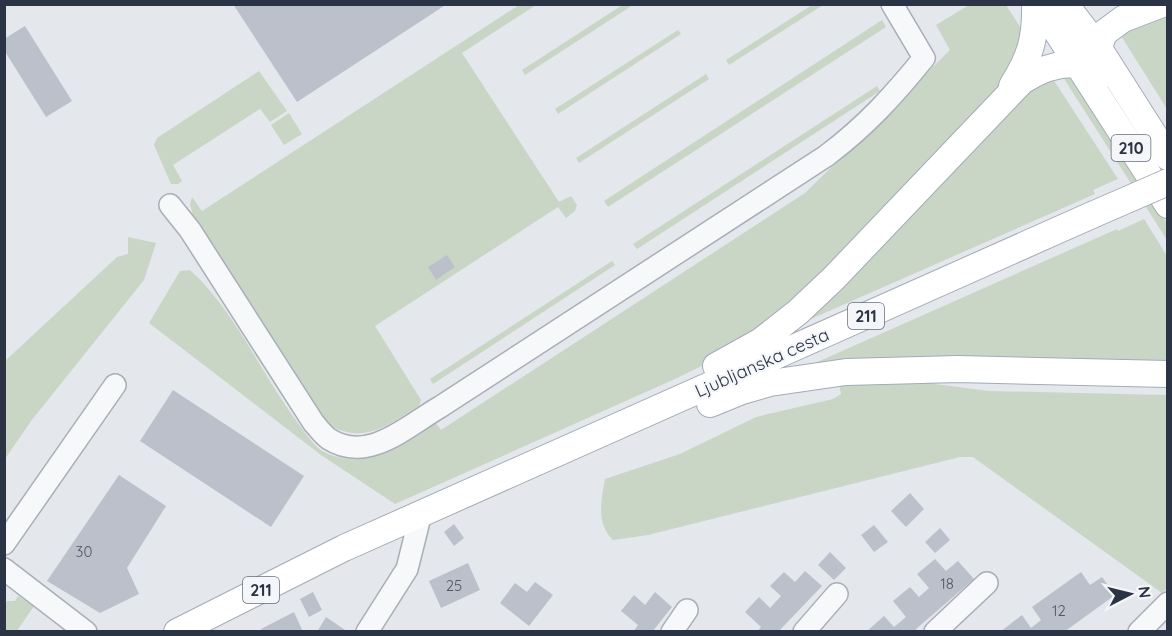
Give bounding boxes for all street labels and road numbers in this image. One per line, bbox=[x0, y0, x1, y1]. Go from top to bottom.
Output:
road number: 210 bbox=[1112, 135, 1150, 161]
road number: 211 bbox=[848, 303, 884, 329]
street label: Ljubljanska cesta bbox=[691, 323, 832, 402]
road number: 211 bbox=[243, 577, 279, 603]

